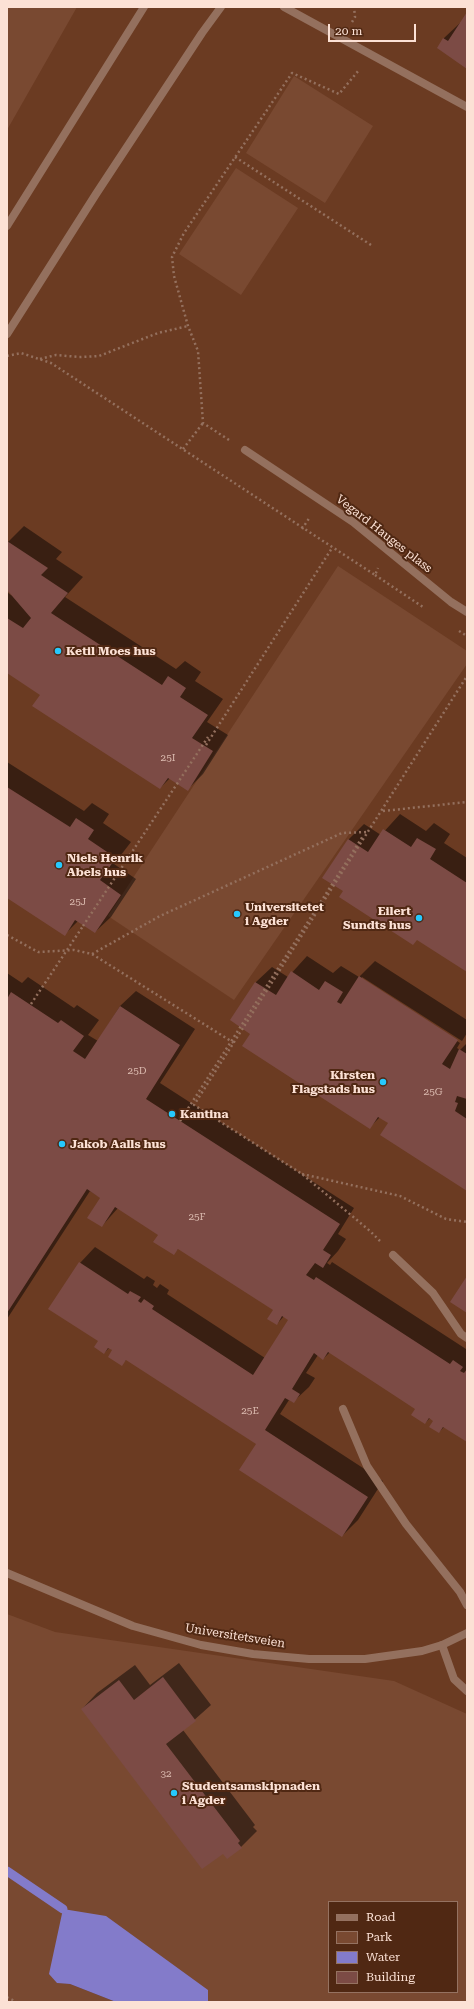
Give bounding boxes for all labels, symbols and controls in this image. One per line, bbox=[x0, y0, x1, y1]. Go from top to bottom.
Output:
scale bar bbox=[330, 16, 418, 42]
text: 20 m bbox=[335, 24, 362, 38]
street label: Vegard Hauges plass bbox=[333, 492, 435, 576]
place label: Ketil Moes hus bbox=[66, 644, 156, 658]
marker: Ketil Moes hus bbox=[53, 646, 63, 656]
house number: 25I bbox=[161, 752, 175, 764]
place label: Niels Henrik Abels hus bbox=[67, 851, 143, 879]
marker: Niels Henrik Abels hus bbox=[54, 860, 64, 870]
house number: 25J bbox=[70, 896, 86, 908]
place label: Universitetet i Agder bbox=[245, 900, 324, 928]
place label: Eilert Sundts hus bbox=[343, 904, 411, 932]
marker: Universitetet i Agder bbox=[232, 909, 242, 919]
marker: Eilert Sundts hus bbox=[414, 913, 424, 923]
house number: 25D bbox=[128, 1065, 146, 1077]
place label: Kirsten Flagstads hus bbox=[292, 1068, 375, 1096]
marker: Kirsten Flagstads hus bbox=[378, 1077, 388, 1087]
house number: 25G bbox=[424, 1086, 442, 1098]
place label: Kantina bbox=[180, 1107, 228, 1121]
marker: Kantina bbox=[167, 1109, 177, 1119]
place label: Jakob Aalls hus bbox=[70, 1137, 166, 1151]
marker: Jakob Aalls hus bbox=[57, 1139, 67, 1149]
house number: 25F bbox=[188, 1211, 206, 1223]
house number: 25E bbox=[241, 1405, 259, 1417]
street label: Universitetsveien bbox=[184, 1621, 286, 1651]
house number: 32 bbox=[160, 1768, 172, 1780]
place label: Studentsamskipnaden i Agder bbox=[182, 1779, 320, 1807]
marker: Studentsamskipnaden i Agder bbox=[169, 1788, 179, 1798]
legend bbox=[328, 1901, 458, 1993]
text: Road bbox=[366, 1910, 395, 1924]
text: Park bbox=[366, 1930, 392, 1944]
text: Water bbox=[366, 1950, 400, 1964]
text: Building bbox=[366, 1970, 415, 1984]

